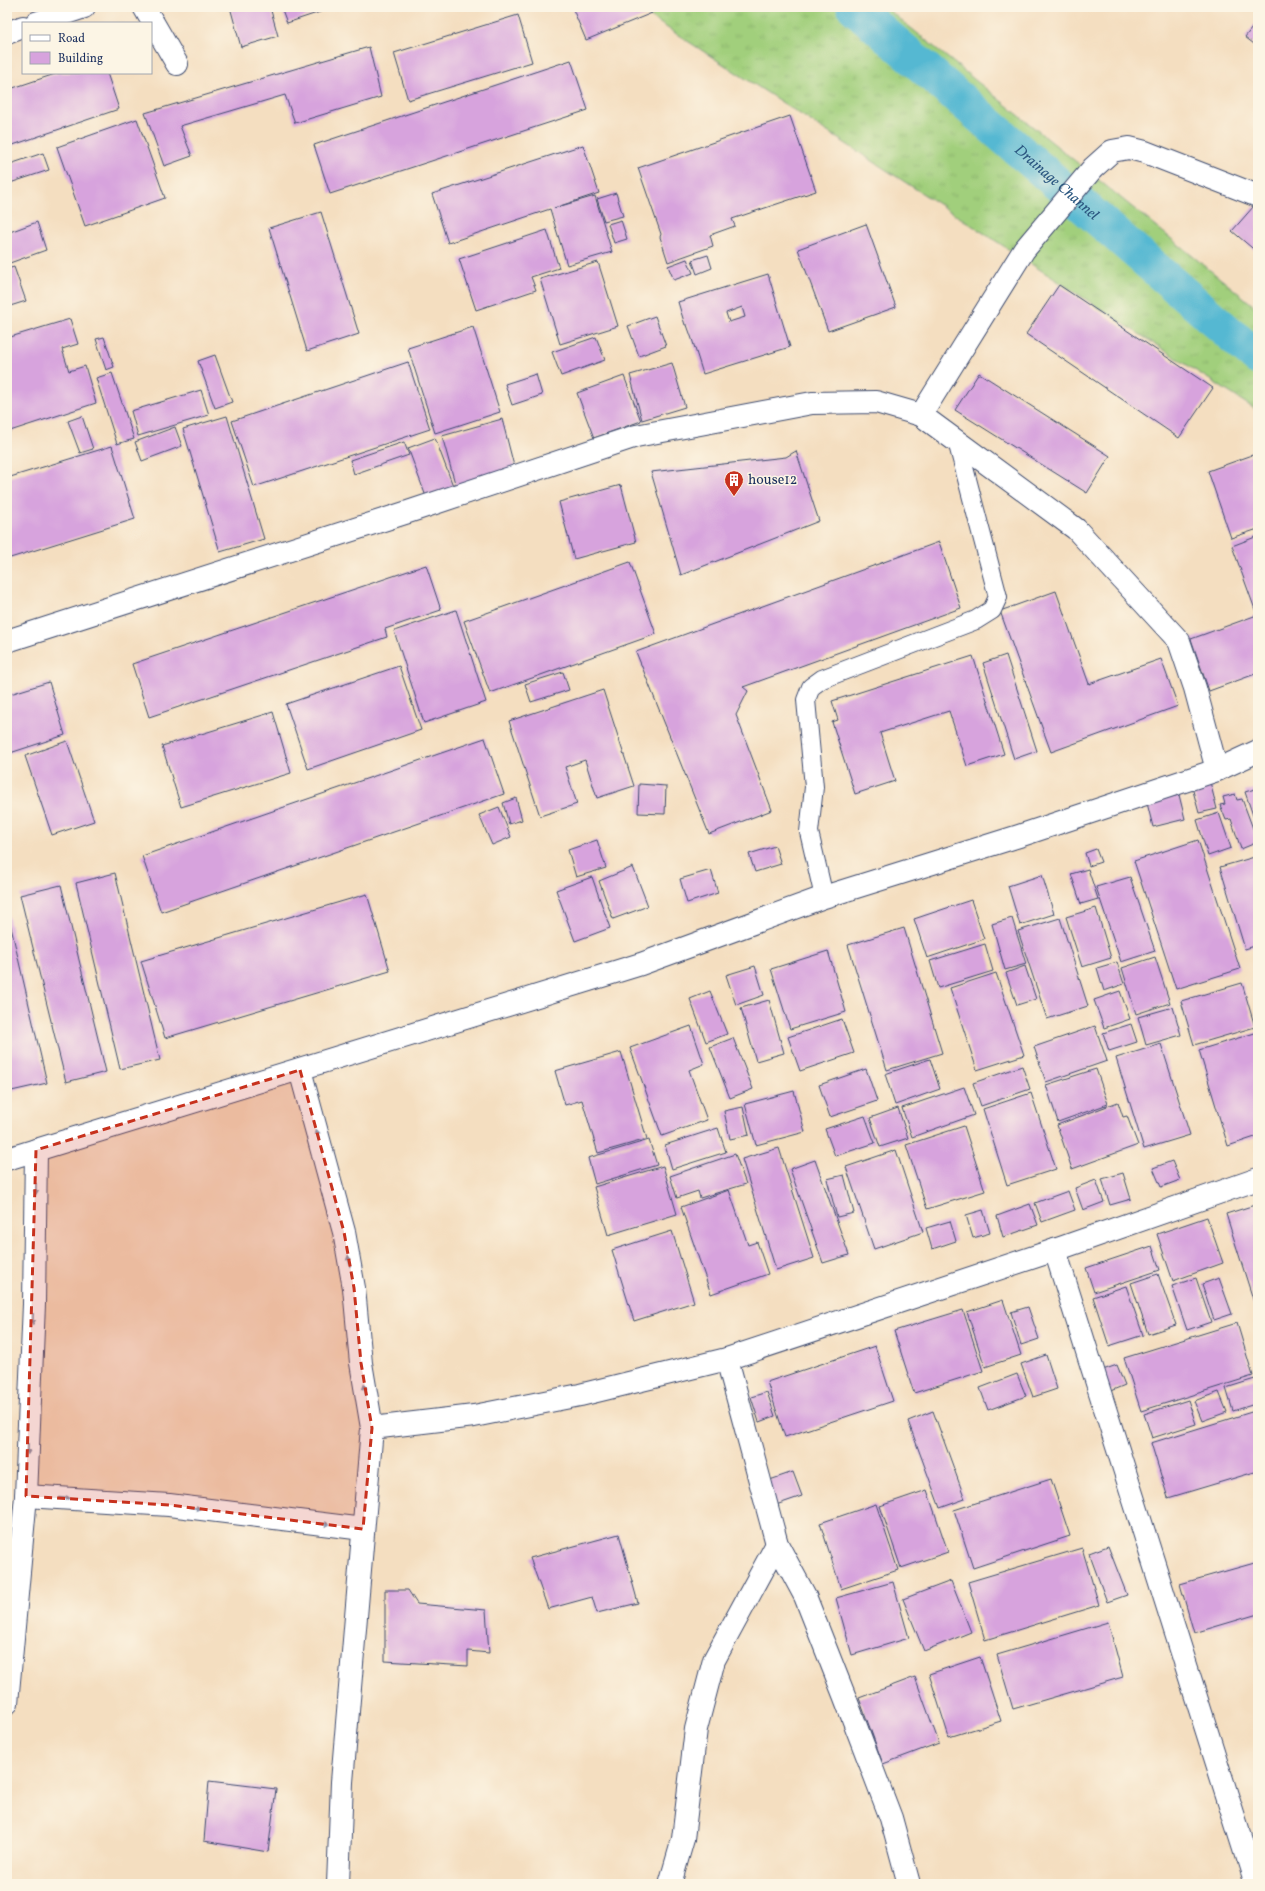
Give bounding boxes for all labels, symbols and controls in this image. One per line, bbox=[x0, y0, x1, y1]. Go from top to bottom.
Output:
legend bbox=[22, 22, 152, 74]
text: Road bbox=[58, 31, 85, 47]
text: Building bbox=[58, 51, 103, 67]
water label: Drainage Channel bbox=[1010, 140, 1103, 226]
building icon: house12 bbox=[723, 469, 745, 497]
place label: house12 bbox=[748, 471, 797, 490]
one-way arrow bbox=[314, 1129, 320, 1141]
one-way arrow bbox=[32, 1183, 39, 1195]
one-way arrow bbox=[346, 1255, 352, 1267]
one-way arrow bbox=[30, 1313, 36, 1326]
one-way arrow bbox=[362, 1384, 368, 1396]
one-way arrow bbox=[25, 1443, 31, 1456]
one-way arrow bbox=[59, 1495, 71, 1502]
one-way arrow bbox=[189, 1505, 201, 1511]
one-way arrow bbox=[318, 1521, 330, 1527]

